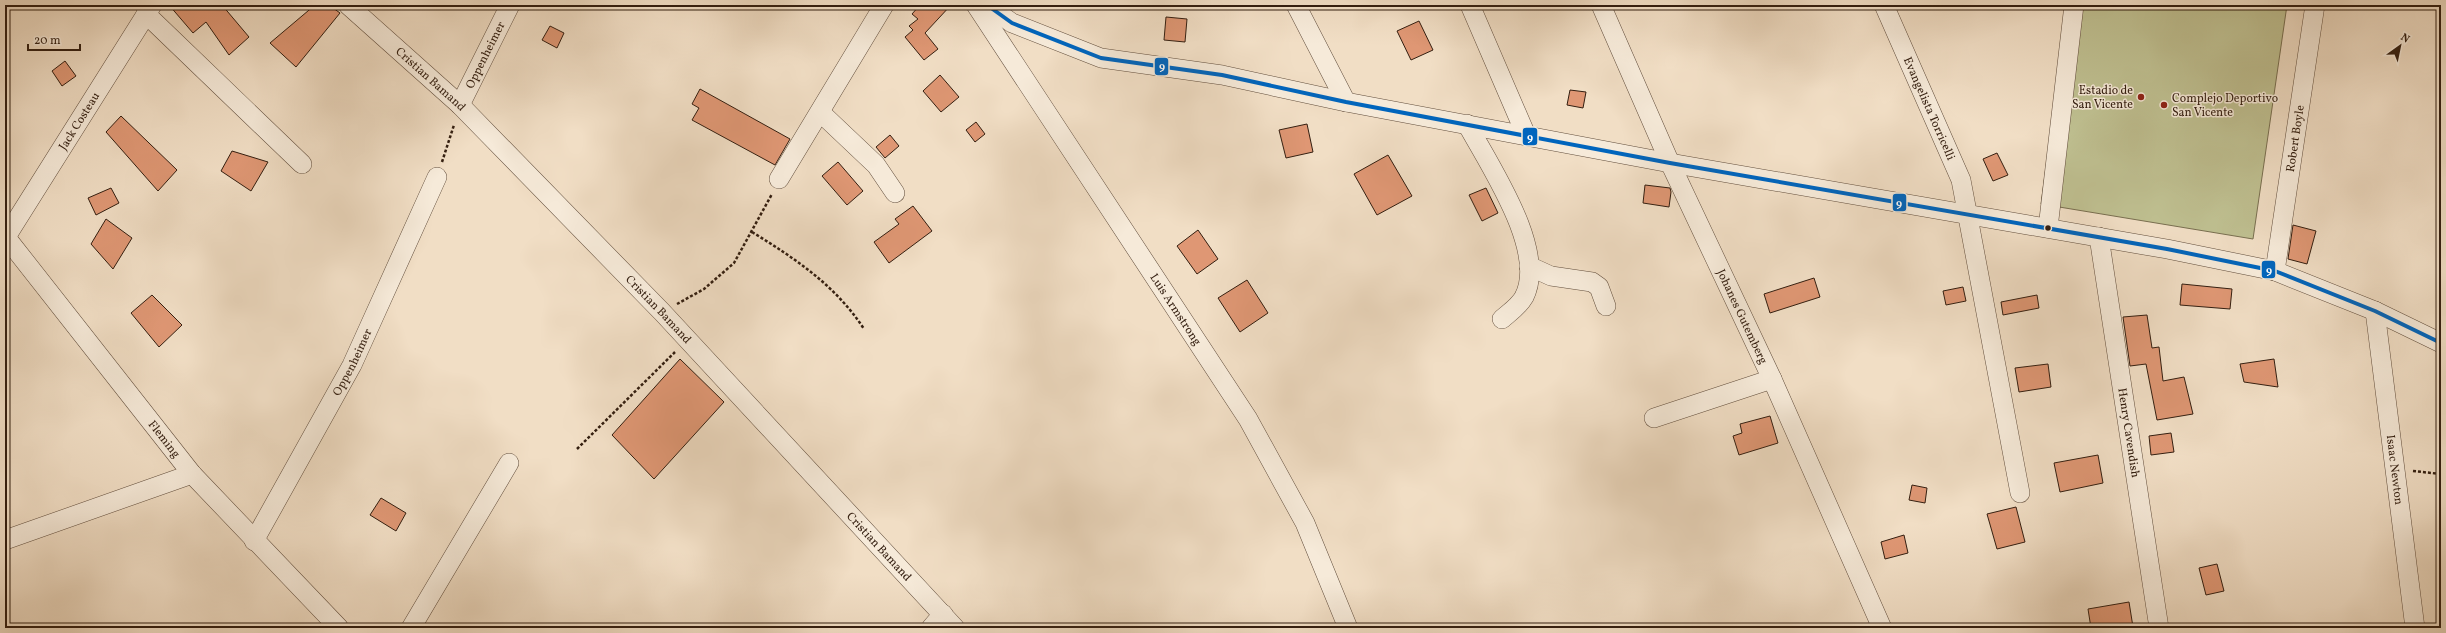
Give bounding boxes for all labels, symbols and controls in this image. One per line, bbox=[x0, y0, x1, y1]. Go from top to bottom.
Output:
street label: Oppenheimer bbox=[462, 19, 509, 92]
scale bar bbox=[28, 26, 80, 52]
north arrow bbox=[2380, 26, 2420, 66]
text: N bbox=[2397, 30, 2412, 47]
text: 20 m bbox=[34, 33, 61, 49]
street label: Cristian Bamand bbox=[392, 44, 469, 115]
street label: Evangelista Torricelli bbox=[1899, 55, 1958, 163]
line badge: 9 bbox=[1154, 57, 1169, 76]
text: 9 bbox=[1159, 60, 1165, 75]
place label: Estadio de San Vicente bbox=[2072, 83, 2133, 113]
street label: Jack Costeau bbox=[55, 89, 104, 154]
place label: Complejo Deportivo San Vicente bbox=[2172, 91, 2278, 121]
marker: Estadio de San Vicente bbox=[2136, 92, 2146, 102]
marker: Complejo Deportivo San Vicente bbox=[2159, 100, 2169, 110]
street label: Robert Boyle bbox=[2283, 104, 2309, 173]
line badge: 9 bbox=[1522, 127, 1538, 146]
text: 9 bbox=[1527, 131, 1533, 146]
line badge: 9 bbox=[1892, 193, 1907, 212]
text: 9 bbox=[1896, 197, 1902, 212]
unlabelled marker bbox=[2043, 223, 2053, 233]
line badge: 9 bbox=[2261, 260, 2276, 279]
text: 9 bbox=[2266, 264, 2272, 279]
street label: Johanes Gutemberg bbox=[1712, 267, 1771, 367]
street label: Luis Armstrong bbox=[1146, 271, 1204, 349]
street label: Cristian Bamand bbox=[621, 272, 695, 348]
street label: Oppenheimer bbox=[329, 326, 376, 399]
street label: Henry Cavendish bbox=[2113, 387, 2143, 479]
street label: Fleming bbox=[144, 417, 183, 462]
street label: Isaac Newton bbox=[2382, 434, 2406, 506]
street label: Cristian Bamand bbox=[842, 509, 915, 585]

